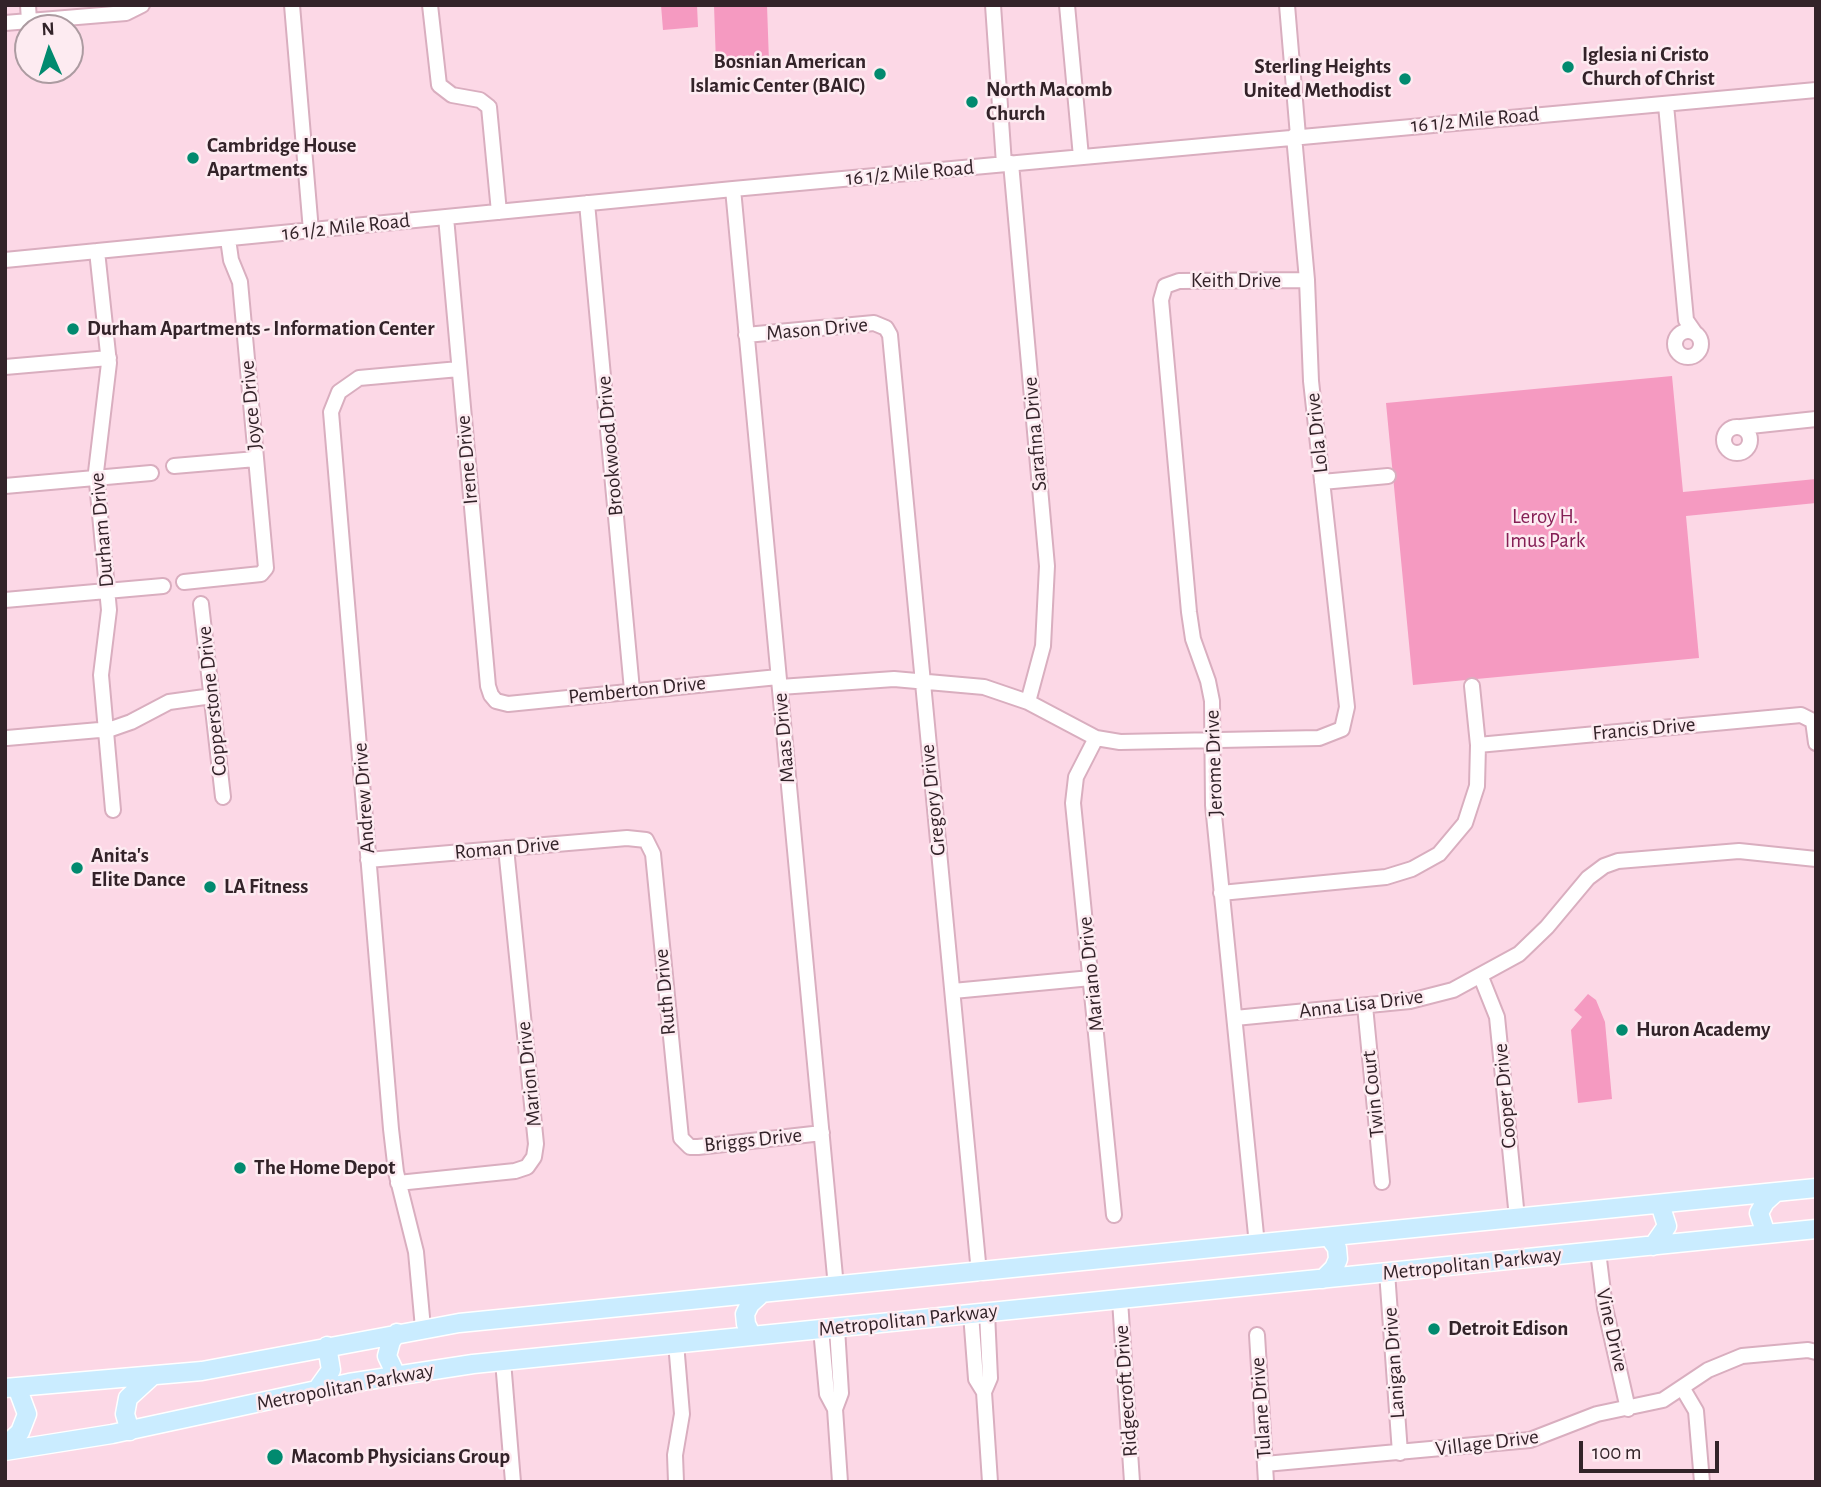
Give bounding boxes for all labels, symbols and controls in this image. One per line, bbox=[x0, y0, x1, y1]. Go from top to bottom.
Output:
north arrow bbox=[14, 14, 84, 84]
text: N bbox=[41, 20, 55, 39]
place label: Iglesia ni Cristo Church of Christ bbox=[1582, 42, 1715, 92]
place label: Bosnian American Islamic Center (BAIC) bbox=[690, 49, 866, 99]
place label: Sterling Heights United Methodist bbox=[1244, 54, 1391, 104]
marker: Iglesia ni Cristo Church of Christ bbox=[1560, 59, 1576, 75]
marker: Bosnian American Islamic Center (BAIC) bbox=[872, 66, 888, 82]
marker: Sterling Heights United Methodist bbox=[1397, 71, 1413, 87]
place label: North Macomb Church bbox=[986, 77, 1112, 127]
marker: North Macomb Church bbox=[964, 94, 980, 110]
street label: 16 1/2 Mile Road bbox=[1410, 102, 1540, 138]
place label: Cambridge House Apartments bbox=[207, 133, 356, 183]
marker: Cambridge House Apartments bbox=[185, 150, 201, 166]
street label: 16 1/2 Mile Road bbox=[845, 155, 975, 191]
street label: 16 1/2 Mile Road bbox=[281, 208, 411, 246]
street label: Keith Drive bbox=[1191, 268, 1281, 294]
street label: Mason Drive bbox=[765, 312, 869, 346]
place label: Durham Apartments - Information Center bbox=[87, 316, 434, 342]
marker: Durham Apartments - Information Center bbox=[65, 321, 81, 337]
street label: Joyce Drive bbox=[235, 359, 267, 451]
street label: Brookwood Drive bbox=[591, 375, 629, 517]
street label: Sarafina Drive bbox=[1017, 376, 1053, 492]
street label: Lola Drive bbox=[1300, 392, 1334, 474]
street label: Irene Drive bbox=[451, 414, 483, 506]
street label: Durham Drive bbox=[84, 472, 120, 588]
park label: Leroy H. Imus Park bbox=[1505, 504, 1585, 554]
street label: Copperstone Drive bbox=[192, 625, 232, 777]
street label: Pemberton Drive bbox=[567, 670, 707, 710]
street label: Maas Drive bbox=[767, 692, 801, 784]
street label: Jerome Drive bbox=[1200, 709, 1228, 817]
street label: Francis Drive bbox=[1591, 712, 1697, 746]
street label: Andrew Drive bbox=[348, 742, 380, 854]
street label: Gregory Drive bbox=[915, 743, 951, 857]
street label: Roman Drive bbox=[453, 831, 561, 865]
place label: Anita's Elite Dance bbox=[91, 843, 186, 893]
marker: Anita's Elite Dance bbox=[69, 860, 85, 876]
place label: LA Fitness bbox=[224, 874, 308, 900]
marker: LA Fitness bbox=[202, 879, 218, 895]
street label: Mariano Drive bbox=[1072, 915, 1110, 1033]
street label: Ruth Drive bbox=[649, 948, 681, 1036]
street label: Anna Lisa Drive bbox=[1297, 984, 1425, 1024]
place label: Huron Academy bbox=[1636, 1017, 1770, 1043]
street label: Marion Drive bbox=[511, 1020, 547, 1128]
marker: Huron Academy bbox=[1614, 1022, 1630, 1038]
street label: Cooper Drive bbox=[1488, 1042, 1522, 1150]
street label: Twin Court bbox=[1356, 1049, 1390, 1139]
street label: Briggs Drive bbox=[703, 1122, 803, 1158]
place label: The Home Depot bbox=[254, 1155, 395, 1181]
marker: The Home Depot bbox=[232, 1160, 248, 1176]
street label: Metropolitan Parkway bbox=[1381, 1242, 1563, 1286]
street label: Vine Drive bbox=[1590, 1286, 1634, 1374]
street label: Metropolitan Parkway bbox=[817, 1298, 999, 1342]
street label: Lanigan Drive bbox=[1378, 1306, 1410, 1420]
place label: Detroit Edison bbox=[1448, 1316, 1568, 1342]
marker: Detroit Edison bbox=[1426, 1321, 1442, 1337]
street label: Ridgecroft Drive bbox=[1109, 1324, 1143, 1458]
street label: Tulane Drive bbox=[1245, 1356, 1277, 1460]
street label: Metropolitan Parkway bbox=[254, 1357, 436, 1417]
street label: Village Drive bbox=[1434, 1424, 1540, 1462]
scale bar bbox=[1583, 1428, 1723, 1472]
text: 100 m bbox=[1592, 1442, 1642, 1463]
place label: Macomb Physicians Group bbox=[291, 1444, 510, 1470]
marker: Macomb Physicians Group bbox=[265, 1447, 285, 1467]

